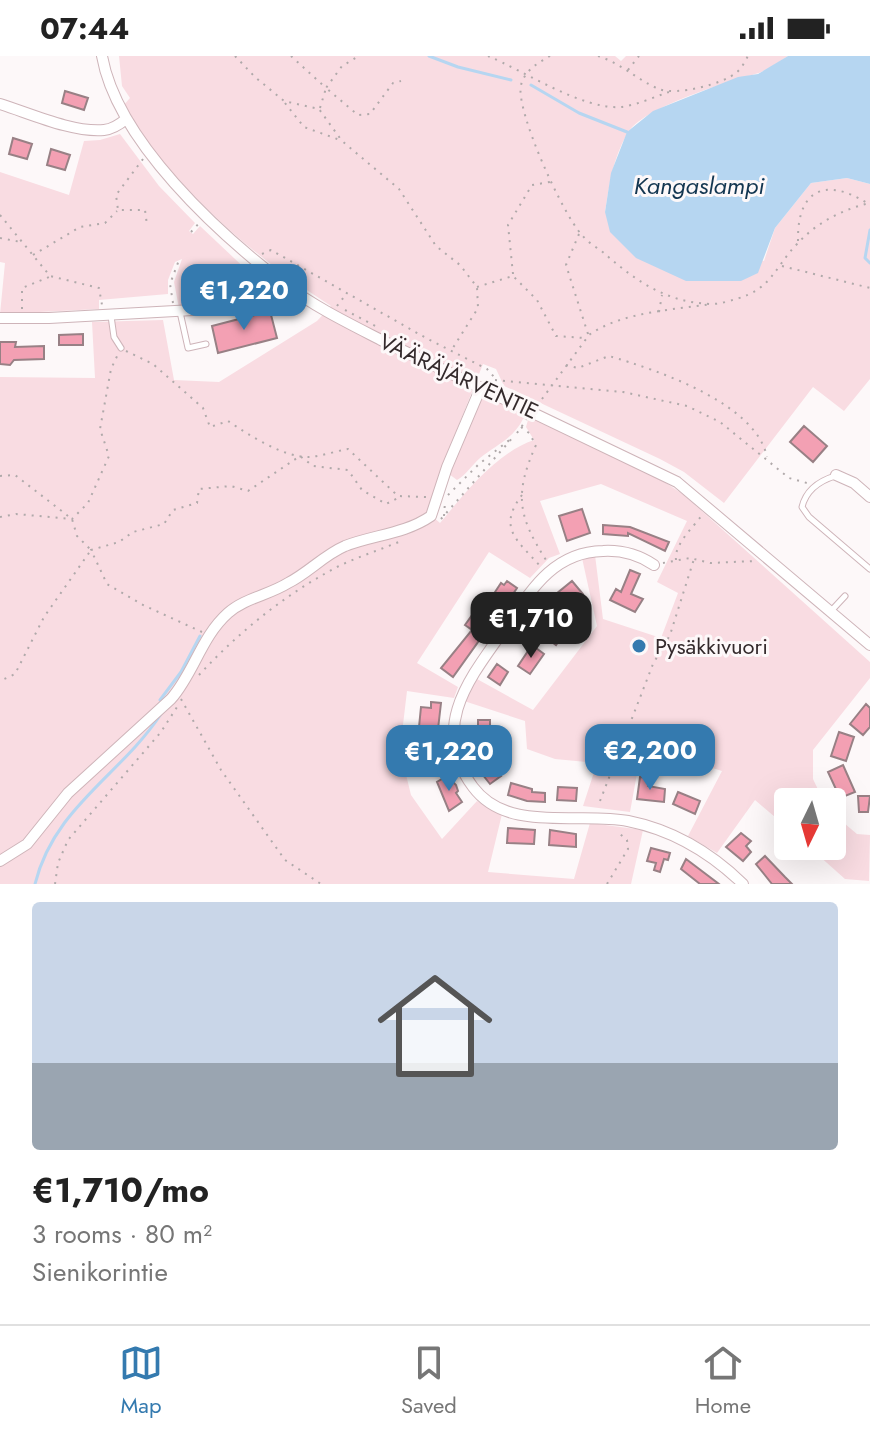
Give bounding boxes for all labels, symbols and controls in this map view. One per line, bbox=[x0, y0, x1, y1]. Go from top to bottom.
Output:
text: 07:44 bbox=[40, 7, 130, 50]
water label: Kangaslampi bbox=[634, 168, 765, 203]
pin: €1,220 bbox=[179, 264, 309, 332]
text: €1,220 bbox=[199, 271, 289, 309]
street label: VÄÄRÄJÄRVENTIE bbox=[374, 325, 544, 427]
pin: €1,710 bbox=[466, 592, 596, 660]
text: €1,710 bbox=[489, 599, 573, 637]
place label: Pysäkkivuori bbox=[655, 630, 768, 662]
marker: Pysäkkivuori bbox=[630, 637, 648, 655]
pin: €2,200 bbox=[585, 724, 715, 792]
pin: €1,220 bbox=[384, 725, 514, 793]
text: €2,200 bbox=[603, 731, 697, 769]
text: €1,220 bbox=[404, 732, 494, 770]
north arrow bbox=[774, 788, 846, 860]
map controls bbox=[774, 788, 846, 860]
icon: home bbox=[363, 954, 507, 1098]
text: €1,710/mo bbox=[32, 1166, 209, 1215]
text: 3 rooms · 80 m² bbox=[32, 1215, 212, 1253]
text: Sienikorintie bbox=[32, 1253, 168, 1291]
tab: Map bbox=[119, 1341, 163, 1421]
tab: Saved bbox=[401, 1341, 457, 1421]
tab: Home bbox=[695, 1341, 751, 1421]

